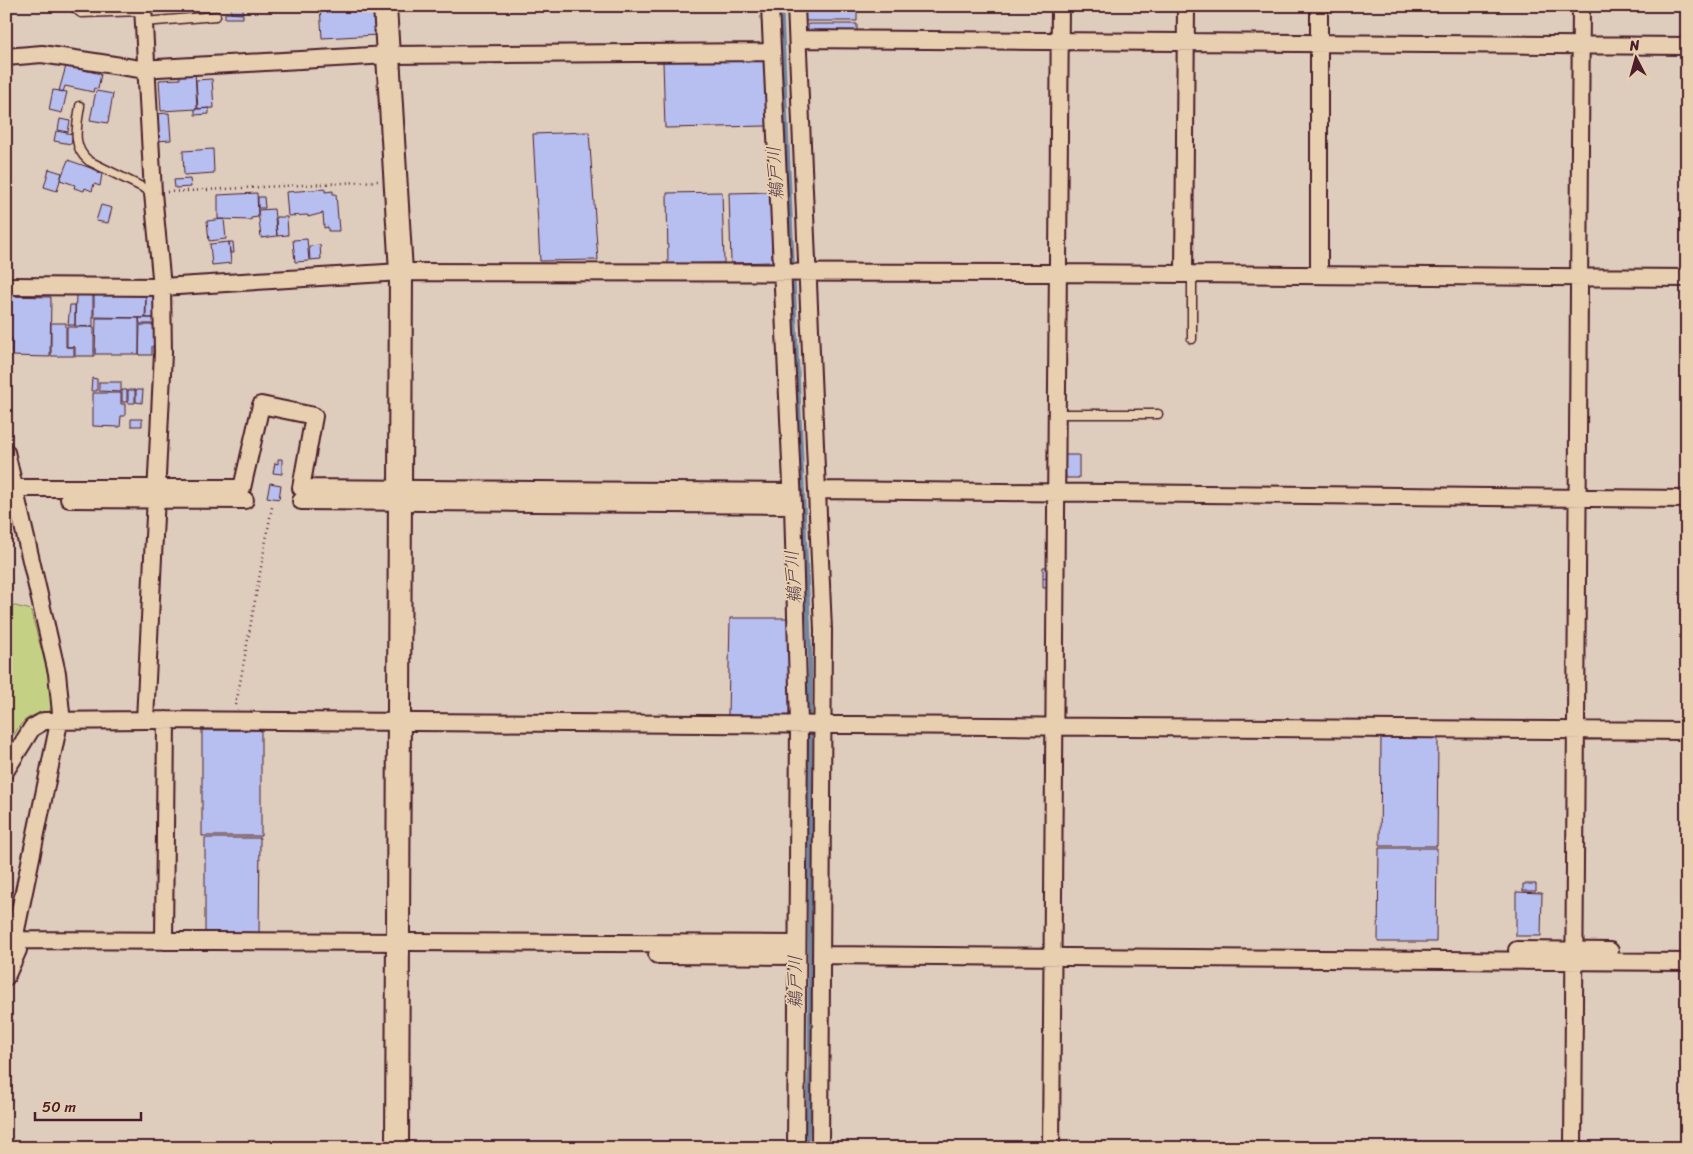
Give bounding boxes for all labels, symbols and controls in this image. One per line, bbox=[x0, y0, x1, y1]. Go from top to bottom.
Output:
north arrow bbox=[1610, 32, 1660, 82]
text: N bbox=[1628, 33, 1641, 59]
water label: 鵜戸川 bbox=[758, 145, 792, 201]
water label: 鵜戸川 bbox=[776, 549, 810, 605]
water label: 鵜戸川 bbox=[779, 955, 811, 1009]
scale bar bbox=[35, 1089, 141, 1121]
text: 50 m bbox=[42, 1094, 77, 1120]

